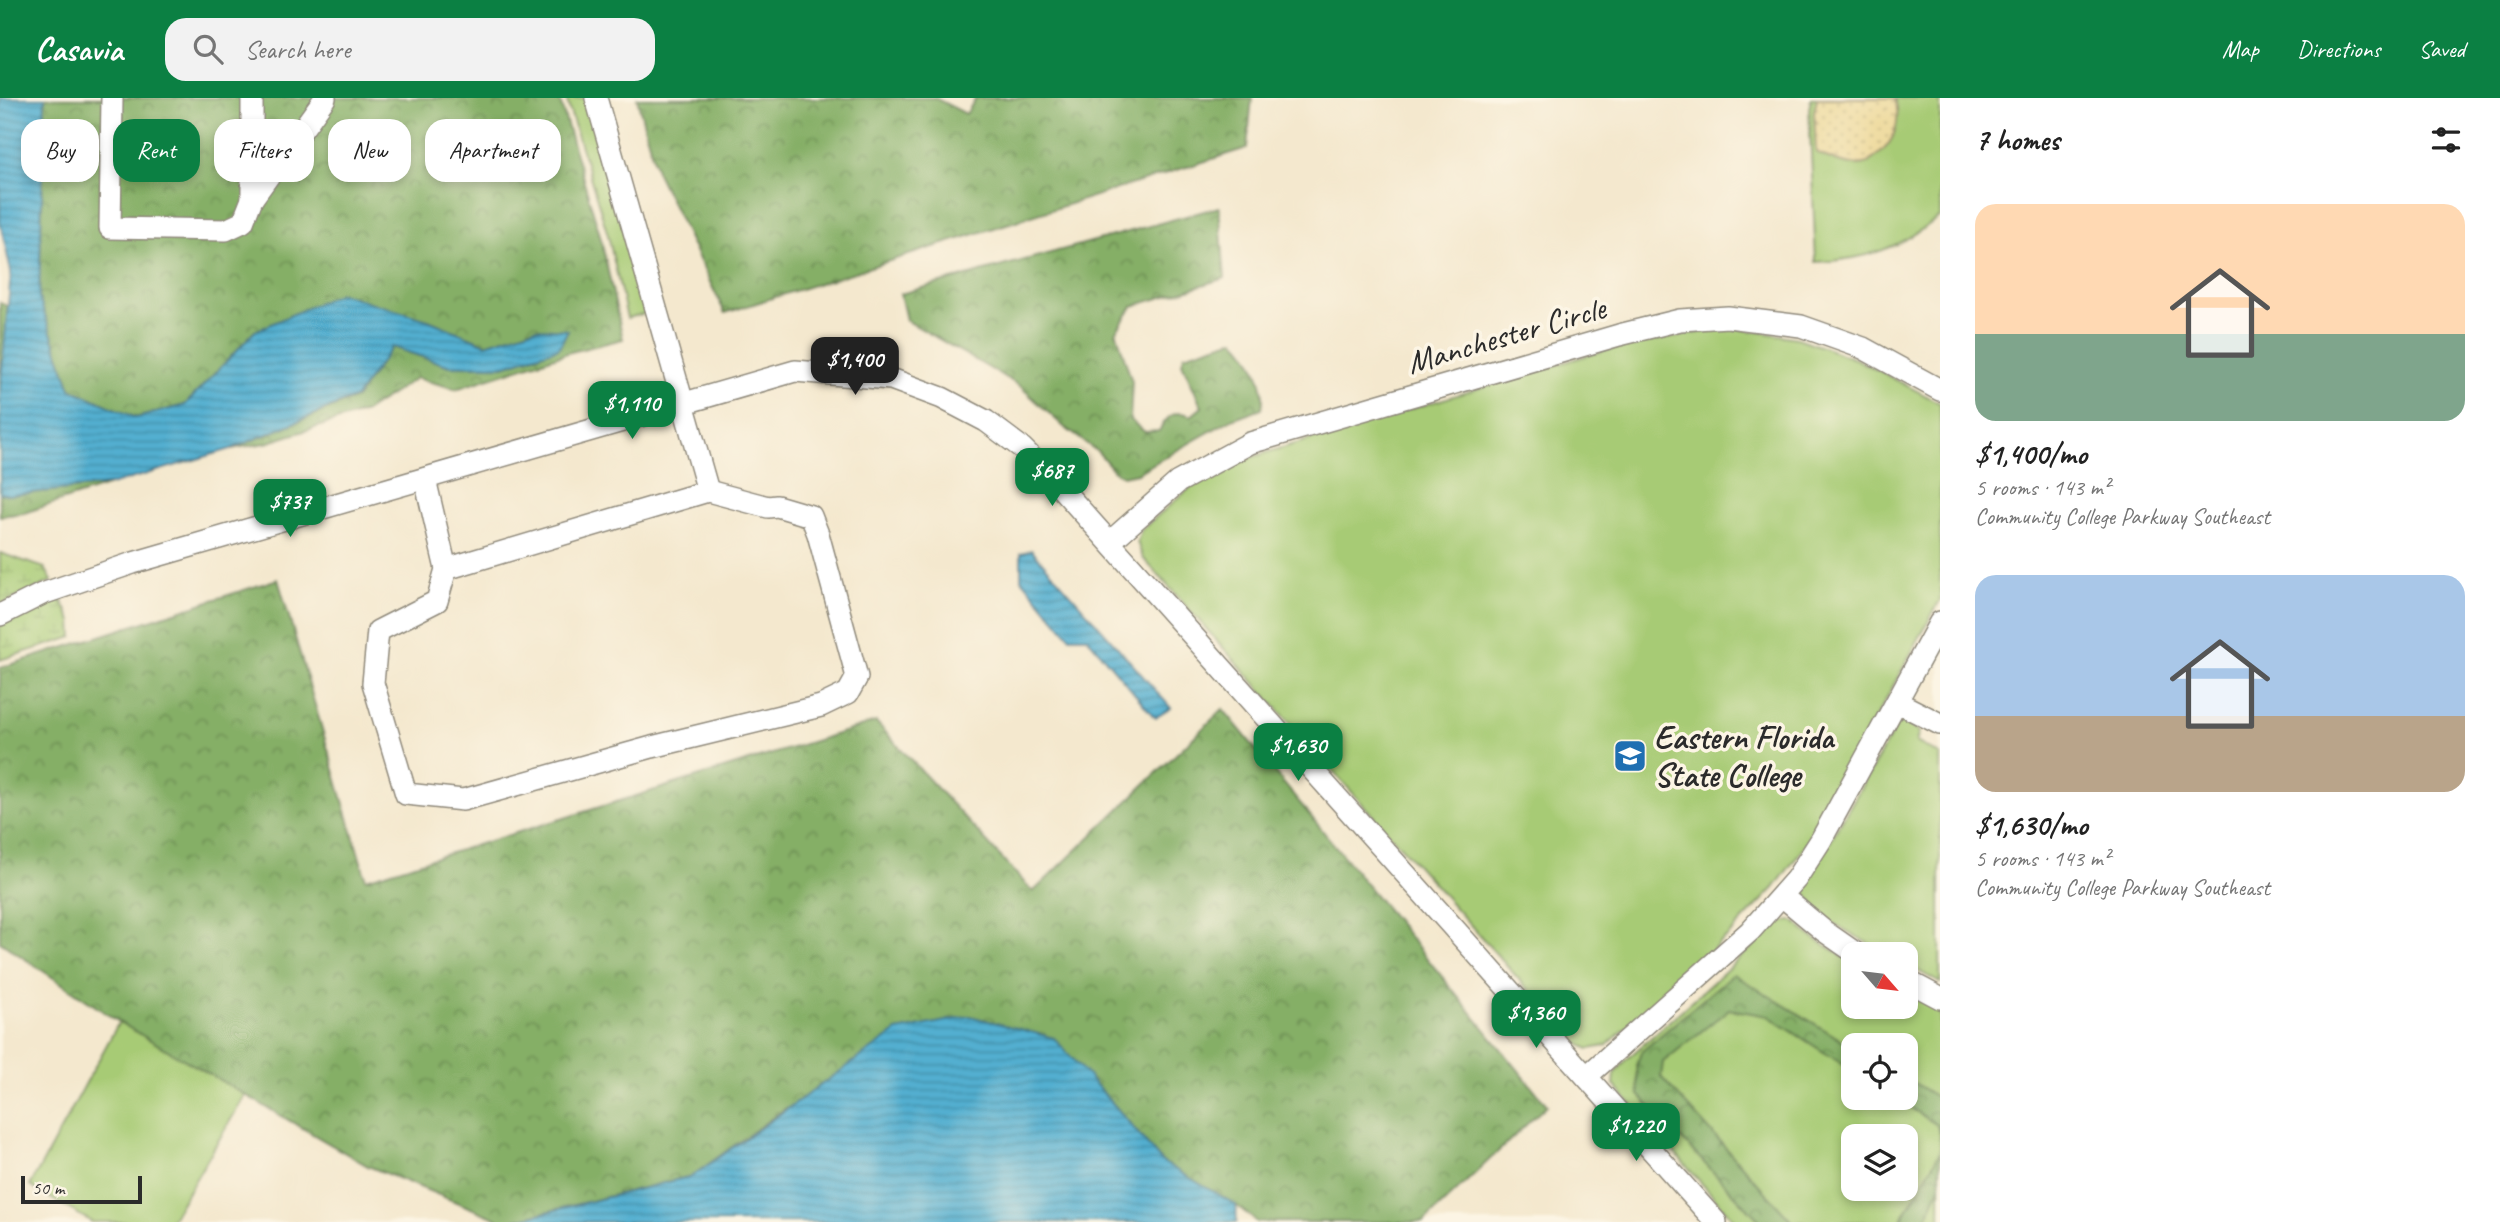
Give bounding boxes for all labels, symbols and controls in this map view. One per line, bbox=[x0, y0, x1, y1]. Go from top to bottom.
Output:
search box bbox=[165, 18, 655, 81]
text: Casavia bbox=[35, 28, 123, 70]
icon: search bbox=[189, 30, 227, 68]
text: Search here bbox=[245, 33, 351, 66]
text: Map bbox=[2222, 34, 2259, 64]
text: Directions bbox=[2297, 34, 2380, 64]
text: Saved bbox=[2418, 34, 2465, 64]
chip: Buy bbox=[21, 119, 99, 182]
chip: Rent bbox=[113, 119, 200, 182]
chip: Filters bbox=[214, 119, 314, 182]
chip: New bbox=[328, 119, 411, 182]
chip: Apartment bbox=[425, 119, 561, 182]
text: 7 homes bbox=[1975, 121, 2060, 159]
icon: filters bbox=[2427, 121, 2465, 159]
icon: home bbox=[2157, 250, 2283, 376]
street label: Manchester Circle bbox=[1402, 286, 1612, 383]
pin: $1,400 bbox=[798, 338, 912, 397]
text: $1,400 bbox=[827, 345, 883, 374]
pin: $1,110 bbox=[575, 382, 689, 441]
text: $1,110 bbox=[604, 389, 660, 418]
text: $1,400/mo bbox=[1975, 435, 2087, 473]
pin: $687 bbox=[1011, 448, 1093, 508]
text: $687 bbox=[1031, 456, 1073, 485]
text: 5 rooms · 143 m² bbox=[1975, 473, 2110, 502]
pin: $737 bbox=[249, 480, 331, 539]
text: $737 bbox=[269, 487, 311, 516]
text: Community College Parkway Southeast bbox=[1975, 502, 2270, 531]
icon: home bbox=[2157, 621, 2283, 747]
place label: Eastern Florida State College bbox=[1654, 716, 1836, 796]
pin: $1,630 bbox=[1241, 724, 1355, 783]
text: $1,630 bbox=[1270, 731, 1326, 760]
school or university icon: Eastern Florida State College bbox=[1611, 737, 1649, 775]
text: $1,630/mo bbox=[1975, 806, 2088, 844]
text: 5 rooms · 143 m² bbox=[1975, 844, 2110, 873]
text: Community College Parkway Southeast bbox=[1975, 873, 2270, 902]
north arrow bbox=[1841, 942, 1918, 1018]
map controls bbox=[1841, 942, 1918, 1201]
pin: $1,360 bbox=[1479, 990, 1593, 1050]
text: $1,360 bbox=[1508, 998, 1564, 1027]
button: locate bbox=[1841, 1033, 1918, 1110]
pin: $1,220 bbox=[1579, 1104, 1693, 1163]
text: $1,220 bbox=[1608, 1111, 1664, 1140]
button: layers bbox=[1841, 1124, 1918, 1201]
scale bar bbox=[21, 1173, 142, 1205]
text: 50 m bbox=[32, 1176, 64, 1200]

